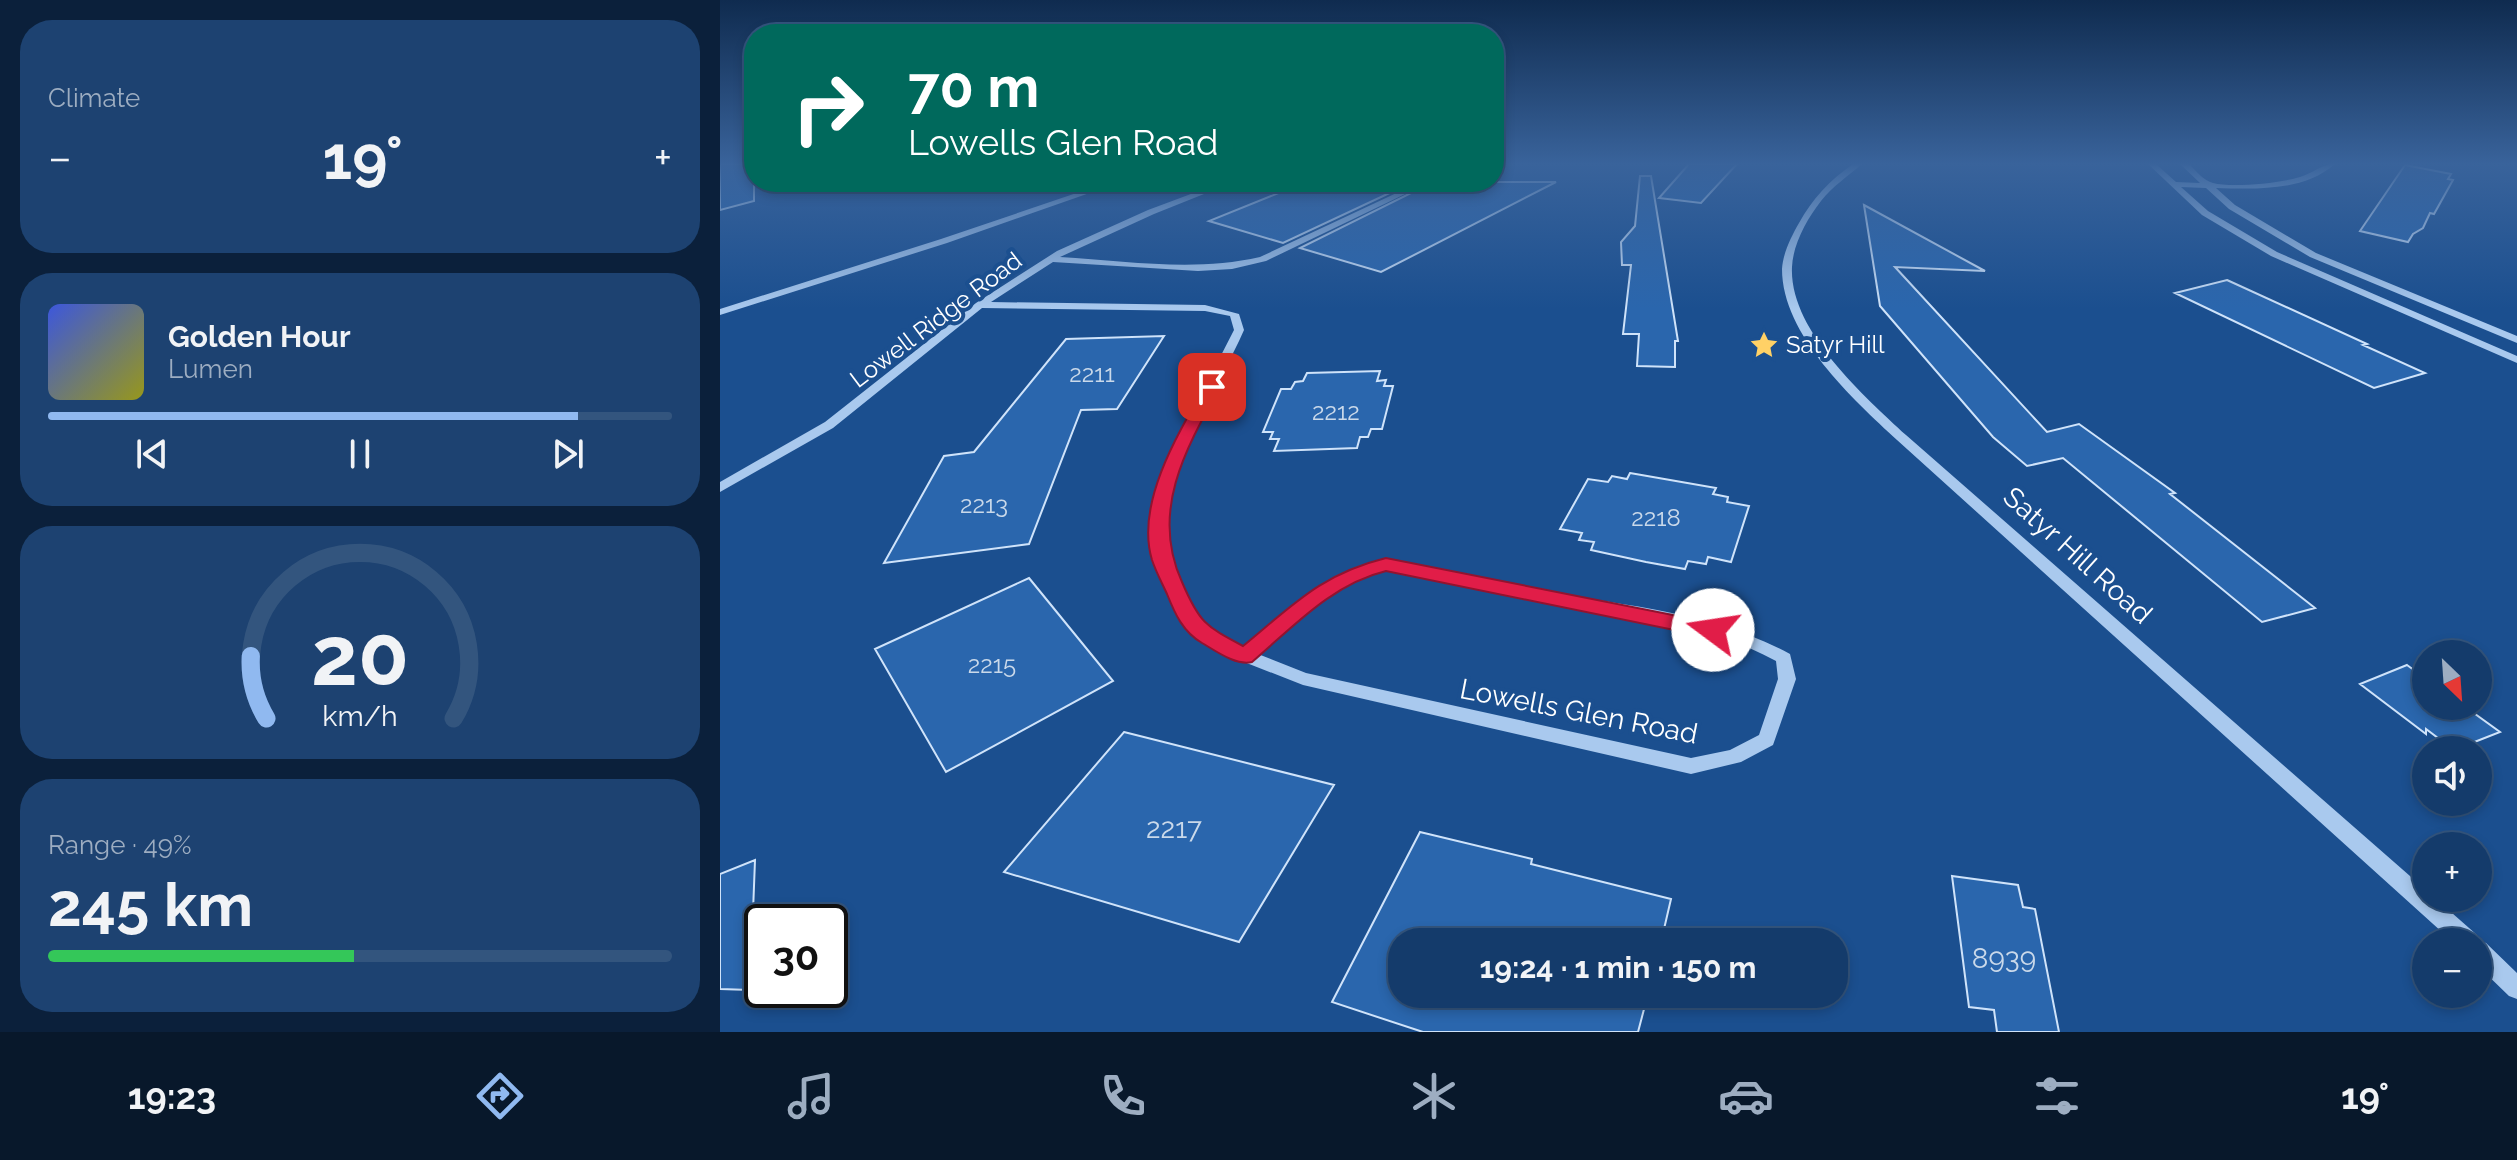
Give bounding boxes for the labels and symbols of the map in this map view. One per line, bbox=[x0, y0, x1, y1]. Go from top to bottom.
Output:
street label: Lowell Ridge Road bbox=[844, 246, 1027, 394]
place icon: Satyr Hill bbox=[1749, 330, 1779, 360]
place label: Satyr Hill bbox=[1786, 330, 1885, 359]
pin bbox=[1178, 353, 1246, 421]
house number: 2211 bbox=[1069, 359, 1115, 388]
house number: 2212 bbox=[1312, 397, 1360, 426]
street label: Satyr Hill Road bbox=[1997, 480, 2159, 631]
house number: 2213 bbox=[960, 490, 1008, 519]
house number: 2218 bbox=[1631, 503, 1681, 532]
position arrow bbox=[1671, 588, 1755, 672]
north arrow bbox=[2412, 640, 2492, 720]
house number: 2215 bbox=[968, 650, 1016, 679]
street label: Lowells Glen Road bbox=[1457, 672, 1701, 751]
house number: 2217 bbox=[1146, 812, 1202, 845]
speed limit sign: 30 bbox=[744, 904, 848, 1008]
house number: 8939 bbox=[1972, 942, 2036, 975]

